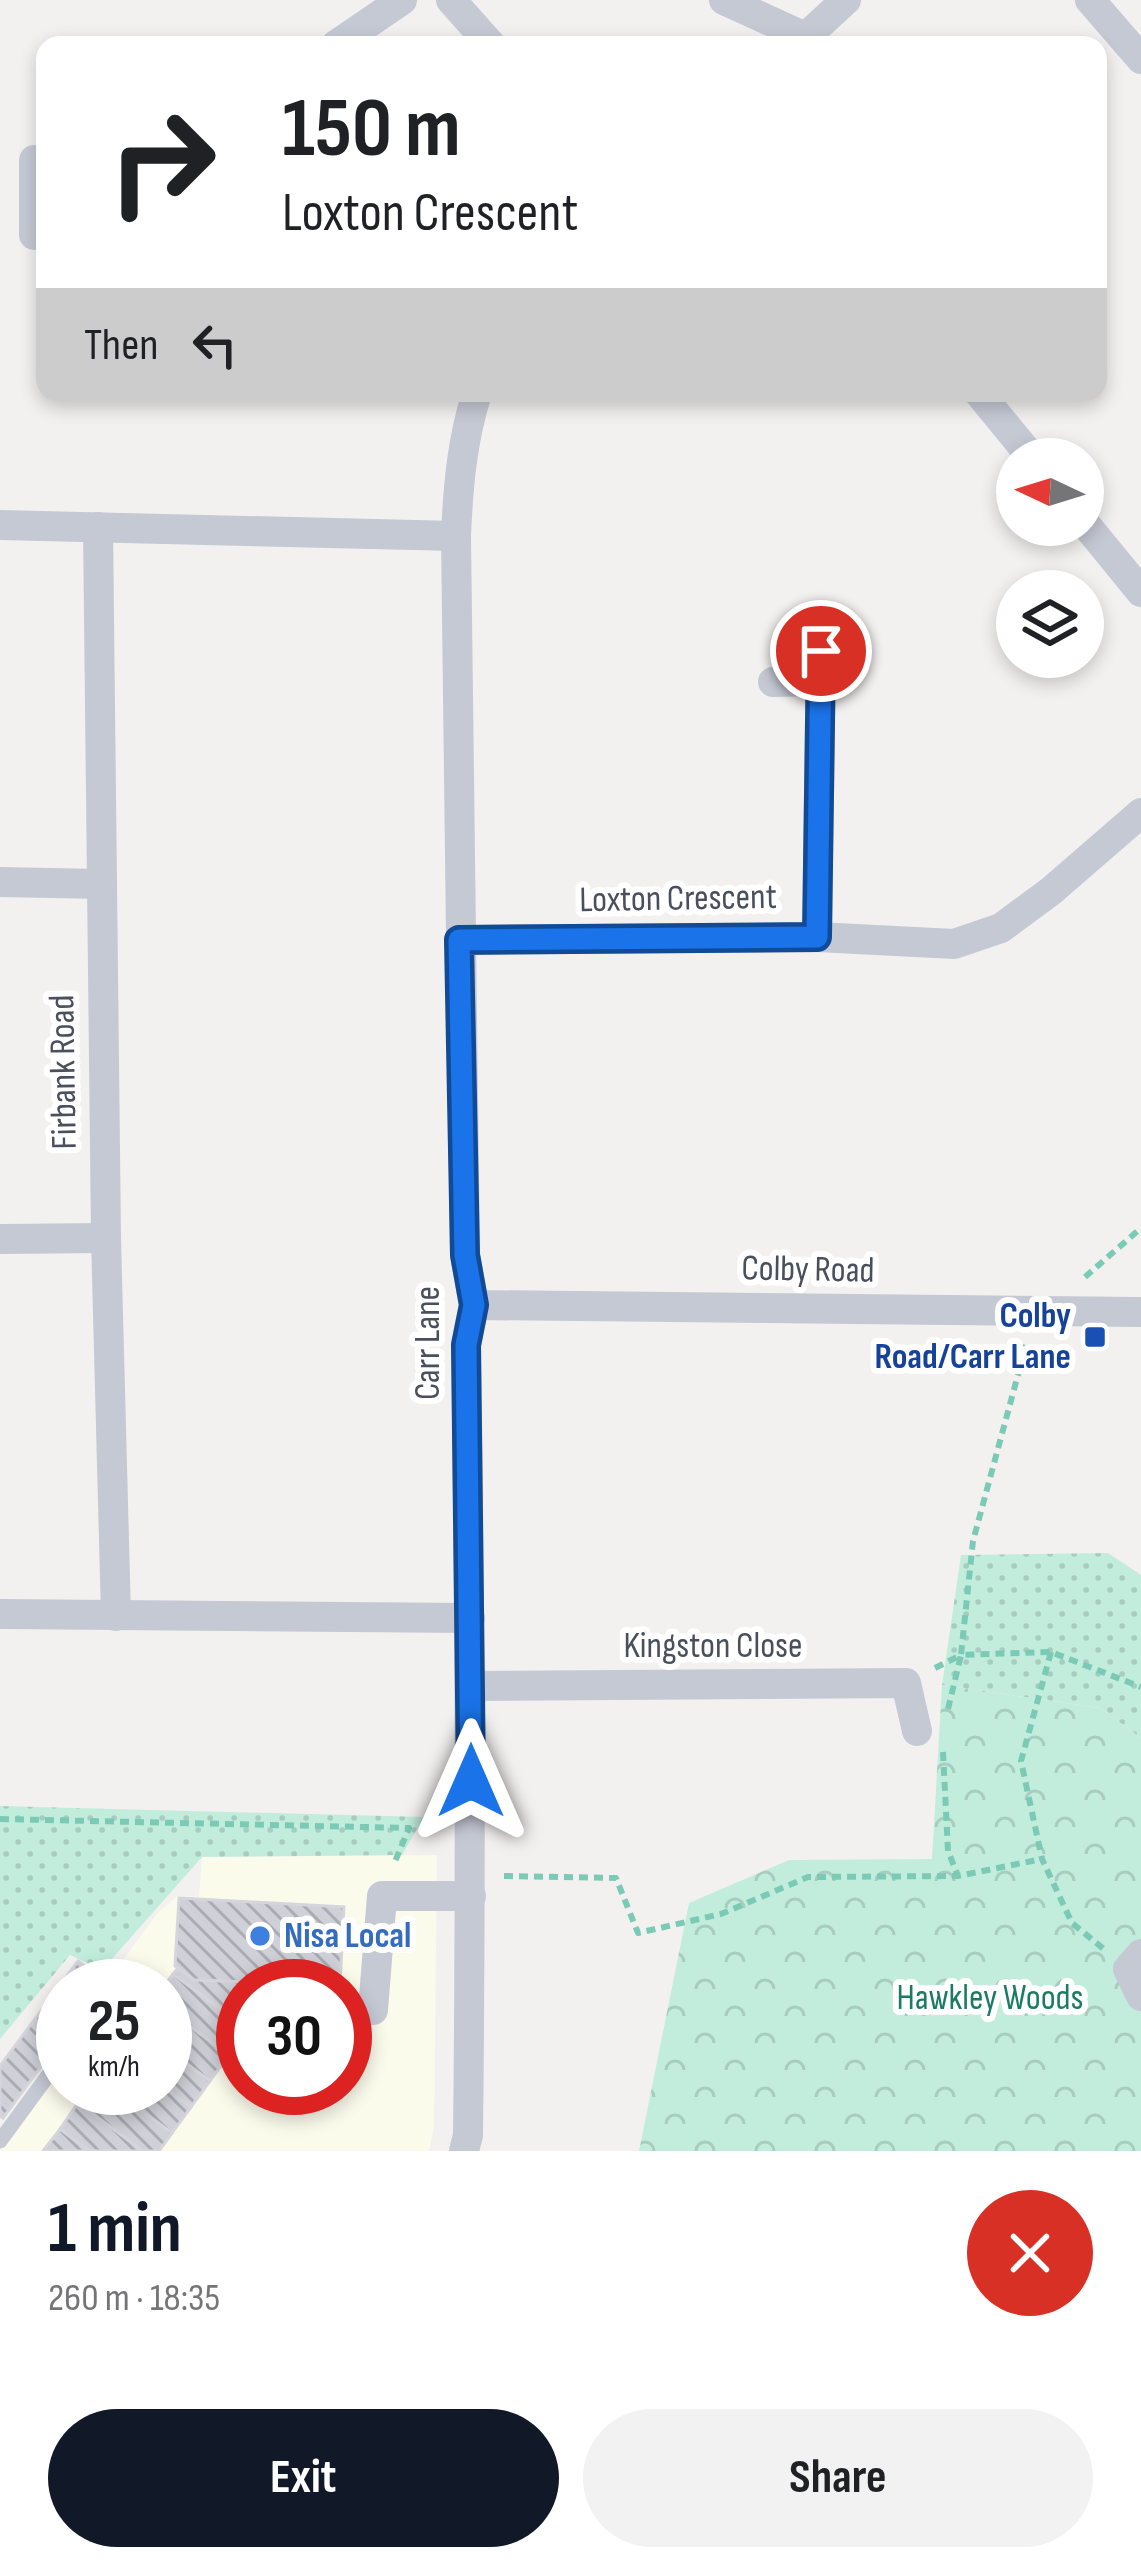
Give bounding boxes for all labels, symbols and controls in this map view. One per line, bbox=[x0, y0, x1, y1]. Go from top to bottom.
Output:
text: 150 m bbox=[282, 79, 461, 180]
icon: right bbox=[84, 84, 240, 240]
text: Loxton Crescent bbox=[282, 181, 578, 246]
icon: left bbox=[182, 312, 248, 378]
text: Then bbox=[84, 318, 158, 373]
north arrow bbox=[996, 438, 1104, 546]
map controls bbox=[996, 438, 1104, 678]
button: layers bbox=[996, 570, 1104, 678]
pin bbox=[770, 600, 872, 702]
icon: arrive bbox=[788, 618, 854, 684]
street label: Loxton Crescent bbox=[579, 876, 777, 922]
street label: Firbank Road bbox=[41, 994, 87, 1150]
street label: Colby Road bbox=[741, 1247, 875, 1293]
street label: Carr Lane bbox=[407, 1286, 450, 1400]
place label: Colby Road/Carr Lane bbox=[874, 1295, 1071, 1379]
marker: Colby Road/Carr Lane bbox=[1082, 1324, 1108, 1350]
street label: Kingston Close bbox=[623, 1625, 803, 1668]
position arrow bbox=[408, 1718, 534, 1844]
place label: Nisa Local bbox=[284, 1915, 411, 1958]
marker: Nisa Local bbox=[247, 1923, 273, 1949]
speed limit sign: 30 bbox=[216, 1959, 372, 2115]
park label: Hawkley Woods bbox=[896, 1977, 1084, 2020]
text: 25 bbox=[88, 1986, 140, 2058]
text: km/h bbox=[88, 2049, 140, 2085]
text: 1 min bbox=[48, 2186, 182, 2273]
button: close bbox=[967, 2190, 1093, 2316]
text: 260 m · 18:35 bbox=[48, 2275, 220, 2322]
button: Exit bbox=[48, 2409, 559, 2547]
button: Share bbox=[583, 2409, 1093, 2547]

